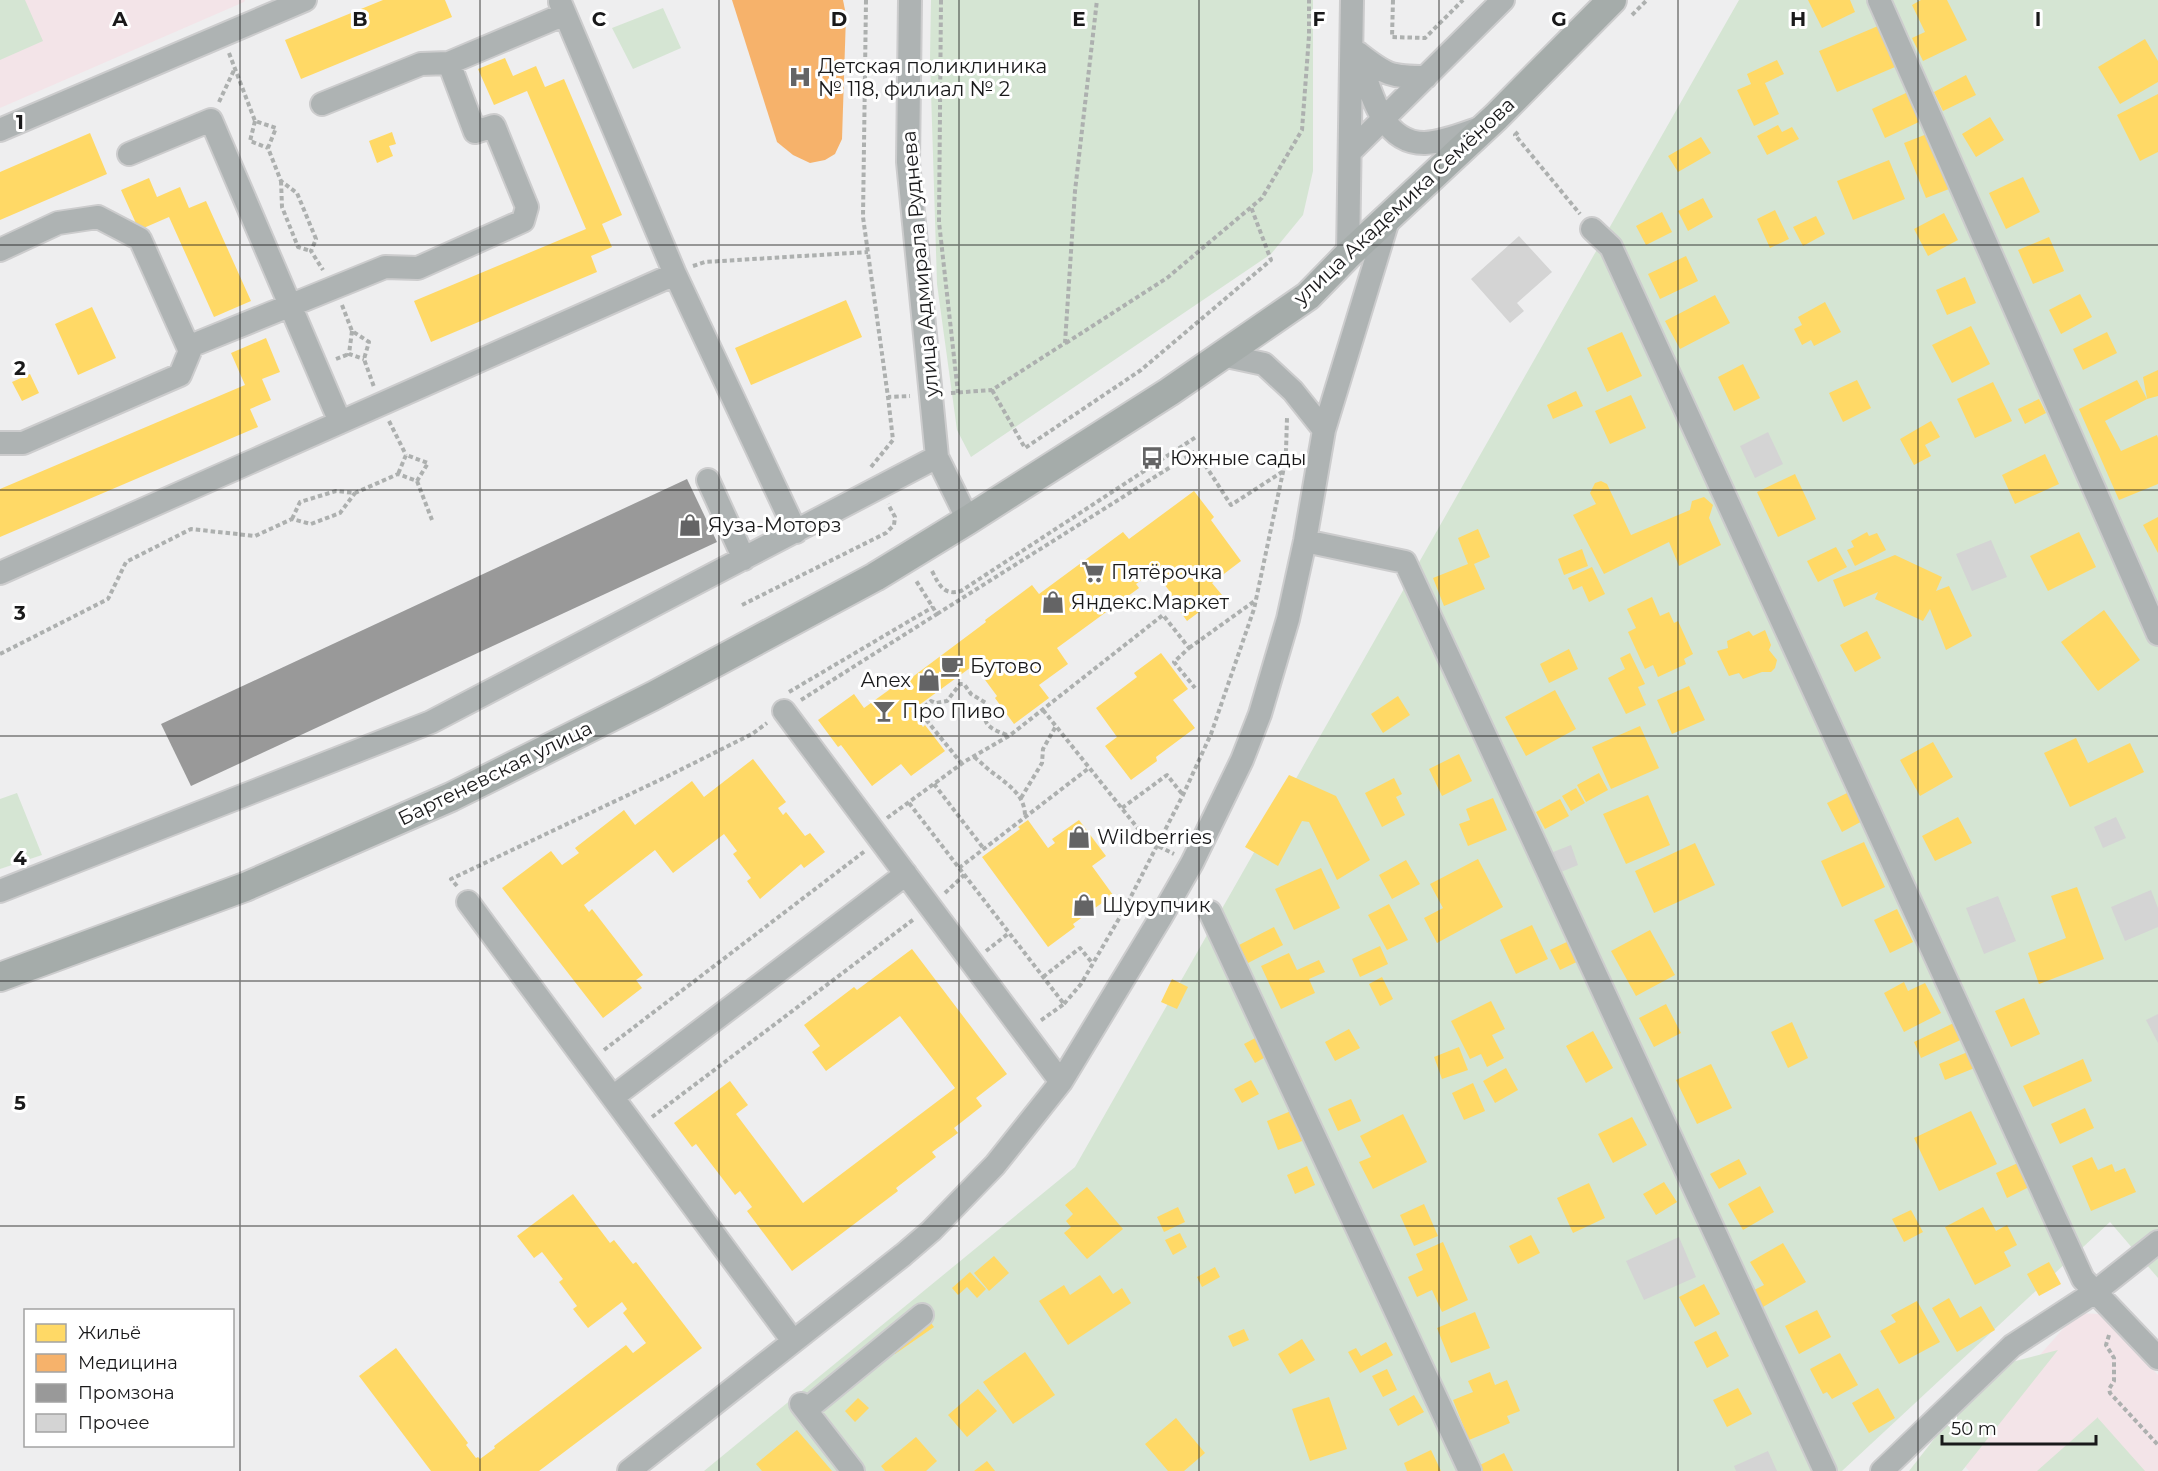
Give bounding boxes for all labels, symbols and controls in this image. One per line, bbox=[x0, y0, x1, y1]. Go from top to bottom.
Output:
text: A bbox=[111, 7, 128, 31]
text: B bbox=[352, 7, 368, 31]
text: C bbox=[592, 7, 607, 31]
text: D bbox=[831, 7, 847, 31]
text: E bbox=[1072, 7, 1086, 31]
text: F bbox=[1313, 7, 1326, 31]
text: G bbox=[1551, 7, 1567, 31]
text: H bbox=[1790, 7, 1806, 31]
text: I bbox=[2035, 7, 2041, 31]
place label: Детская поликлиника № 118, филиал № 2 bbox=[818, 54, 1047, 101]
hospital icon: Детская поликлиника № 118, филиал № 2 bbox=[787, 64, 813, 90]
street label: улица Академика Семёнова bbox=[1288, 92, 1519, 310]
text: 1 bbox=[16, 110, 24, 134]
street label: улица Адмирала Руднева bbox=[896, 130, 944, 399]
text: 2 bbox=[14, 356, 26, 380]
bus stop icon: Южные сады bbox=[1139, 445, 1165, 471]
place label: Южные сады bbox=[1170, 446, 1307, 470]
shop icon: Яуза-Моторз bbox=[677, 512, 703, 538]
place label: Яуза-Моторз bbox=[708, 513, 841, 537]
supermarket icon: Пятёрочка bbox=[1080, 559, 1106, 585]
place label: Пятёрочка bbox=[1111, 560, 1222, 584]
shop icon: Яндекс.Маркет bbox=[1040, 589, 1066, 615]
place label: Яндекс.Маркет bbox=[1071, 590, 1230, 614]
text: 3 bbox=[13, 601, 26, 625]
cafe icon: Бутово bbox=[939, 653, 965, 679]
place label: Бутово bbox=[970, 654, 1042, 678]
shop icon: Anex bbox=[916, 667, 942, 693]
place label: Anex bbox=[861, 668, 911, 692]
bar icon: Про Пиво bbox=[871, 698, 897, 724]
place label: Про Пиво bbox=[902, 699, 1005, 723]
street label: Бартеневская улица bbox=[394, 716, 596, 830]
shop icon: Wildberries bbox=[1066, 824, 1092, 850]
place label: Wildberries bbox=[1097, 825, 1212, 849]
text: 4 bbox=[13, 846, 27, 870]
shop icon: Шурупчик bbox=[1071, 892, 1097, 918]
place label: Шурупчик bbox=[1102, 893, 1211, 917]
text: 5 bbox=[14, 1091, 26, 1115]
legend bbox=[24, 1309, 234, 1447]
text: Жильё bbox=[78, 1322, 141, 1344]
text: Медицина bbox=[78, 1352, 178, 1374]
text: Промзона bbox=[78, 1382, 175, 1404]
scale bar bbox=[1942, 1408, 2096, 1446]
text: Прочее bbox=[78, 1412, 150, 1434]
text: 50 m bbox=[1951, 1418, 1997, 1440]

